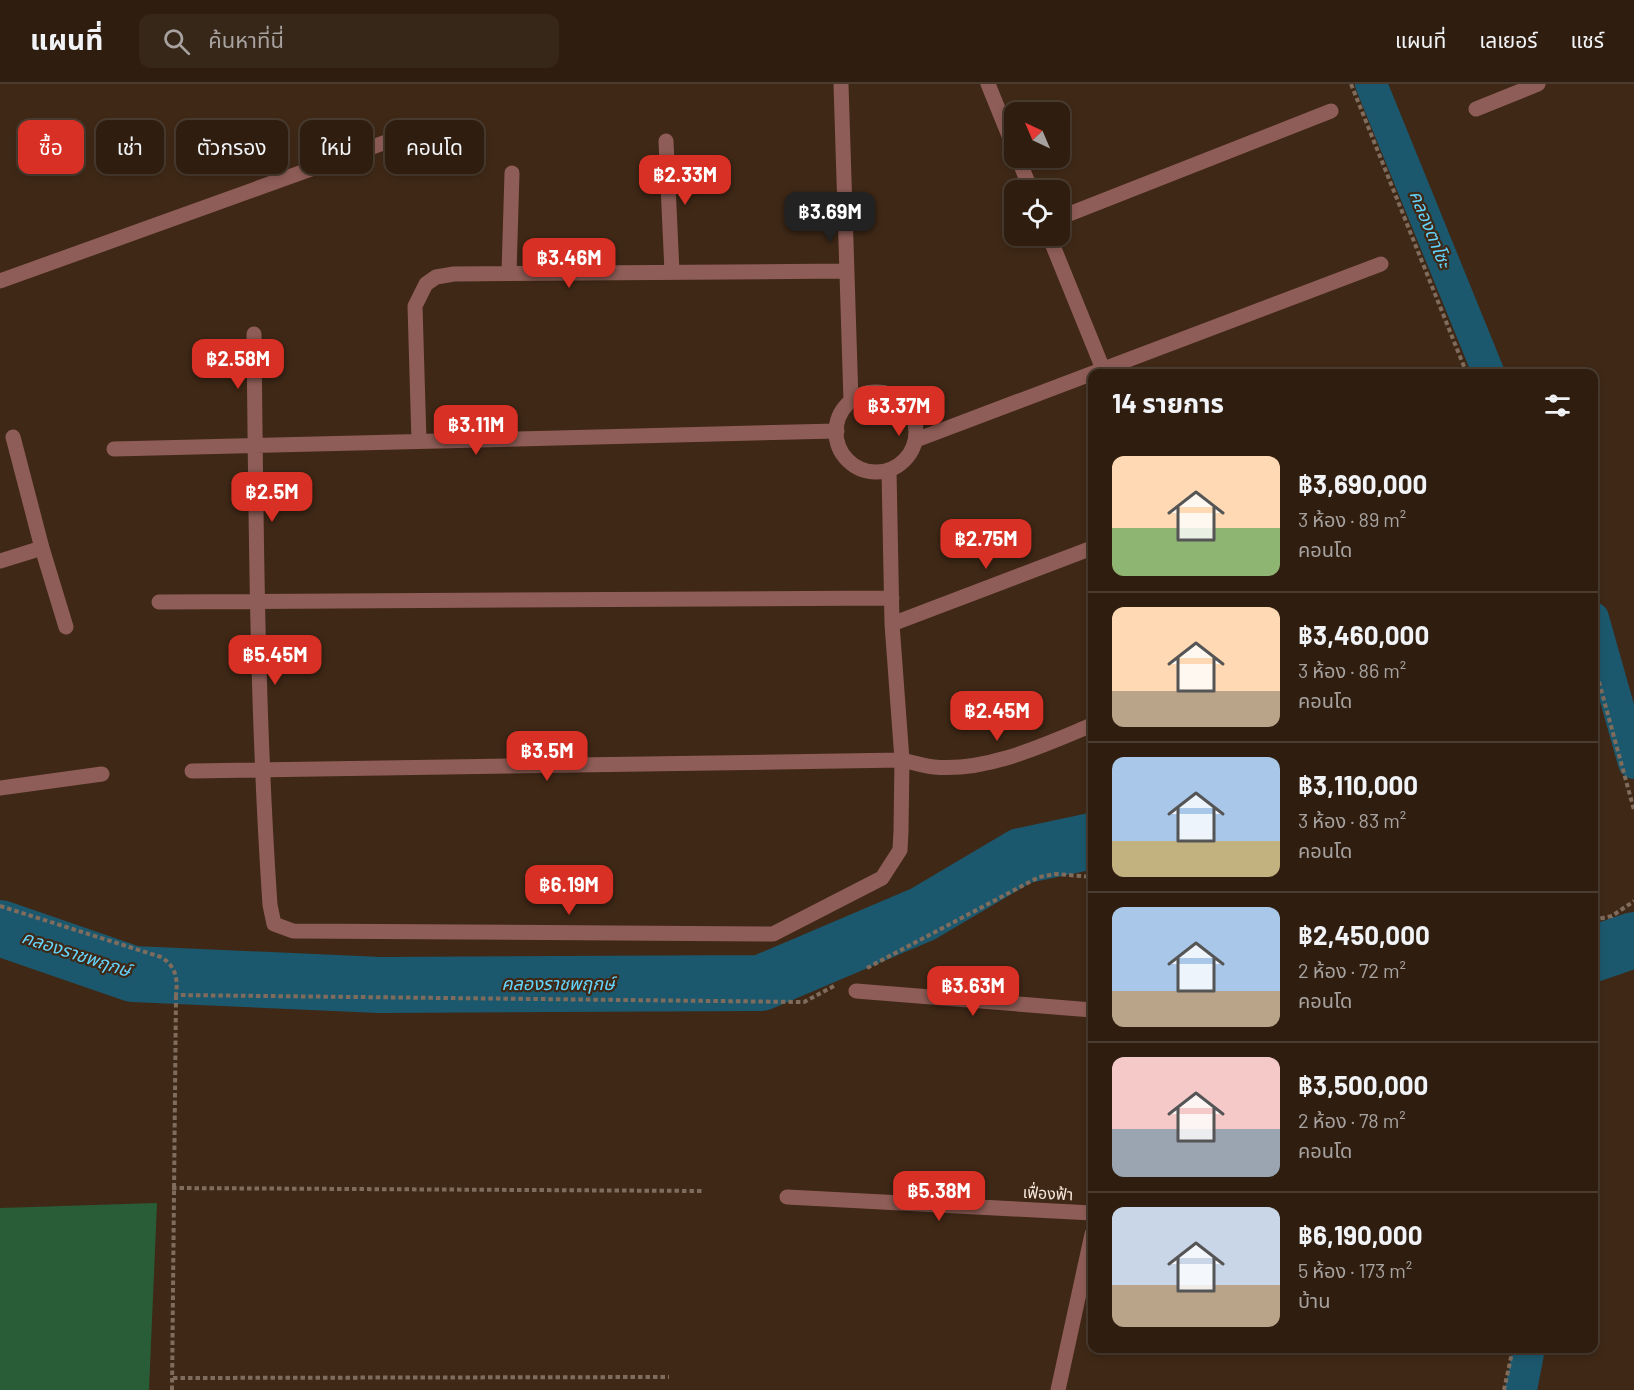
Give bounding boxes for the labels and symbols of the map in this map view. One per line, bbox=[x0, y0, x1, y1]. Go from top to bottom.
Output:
north arrow bbox=[1004, 102, 1070, 168]
pin: ฿2.33M bbox=[636, 155, 734, 206]
water label: คลองตาโซะ bbox=[1405, 187, 1457, 272]
pin: ฿3.69M bbox=[781, 192, 879, 243]
pin: ฿3.46M bbox=[520, 238, 618, 289]
pin: ฿2.58M bbox=[189, 339, 287, 390]
pin: ฿3.37M bbox=[850, 386, 948, 437]
pin: ฿3.11M bbox=[427, 405, 525, 456]
pin: ฿2.5M bbox=[230, 472, 314, 523]
pin: ฿2.75M bbox=[937, 519, 1035, 570]
pin: ฿5.45M bbox=[226, 635, 324, 686]
pin: ฿2.45M bbox=[948, 691, 1046, 742]
pin: ฿3.5M bbox=[505, 731, 589, 782]
pin: ฿6.19M bbox=[520, 865, 618, 916]
water label: คลองราชพฤกษ์ bbox=[19, 925, 136, 982]
pin: ฿3.63M bbox=[924, 966, 1022, 1017]
water label: คลองราชพฤกษ์ bbox=[502, 972, 617, 994]
pin: ฿5.38M bbox=[890, 1171, 988, 1222]
street label: เฟื่องฟ้า bbox=[1022, 1181, 1074, 1203]

